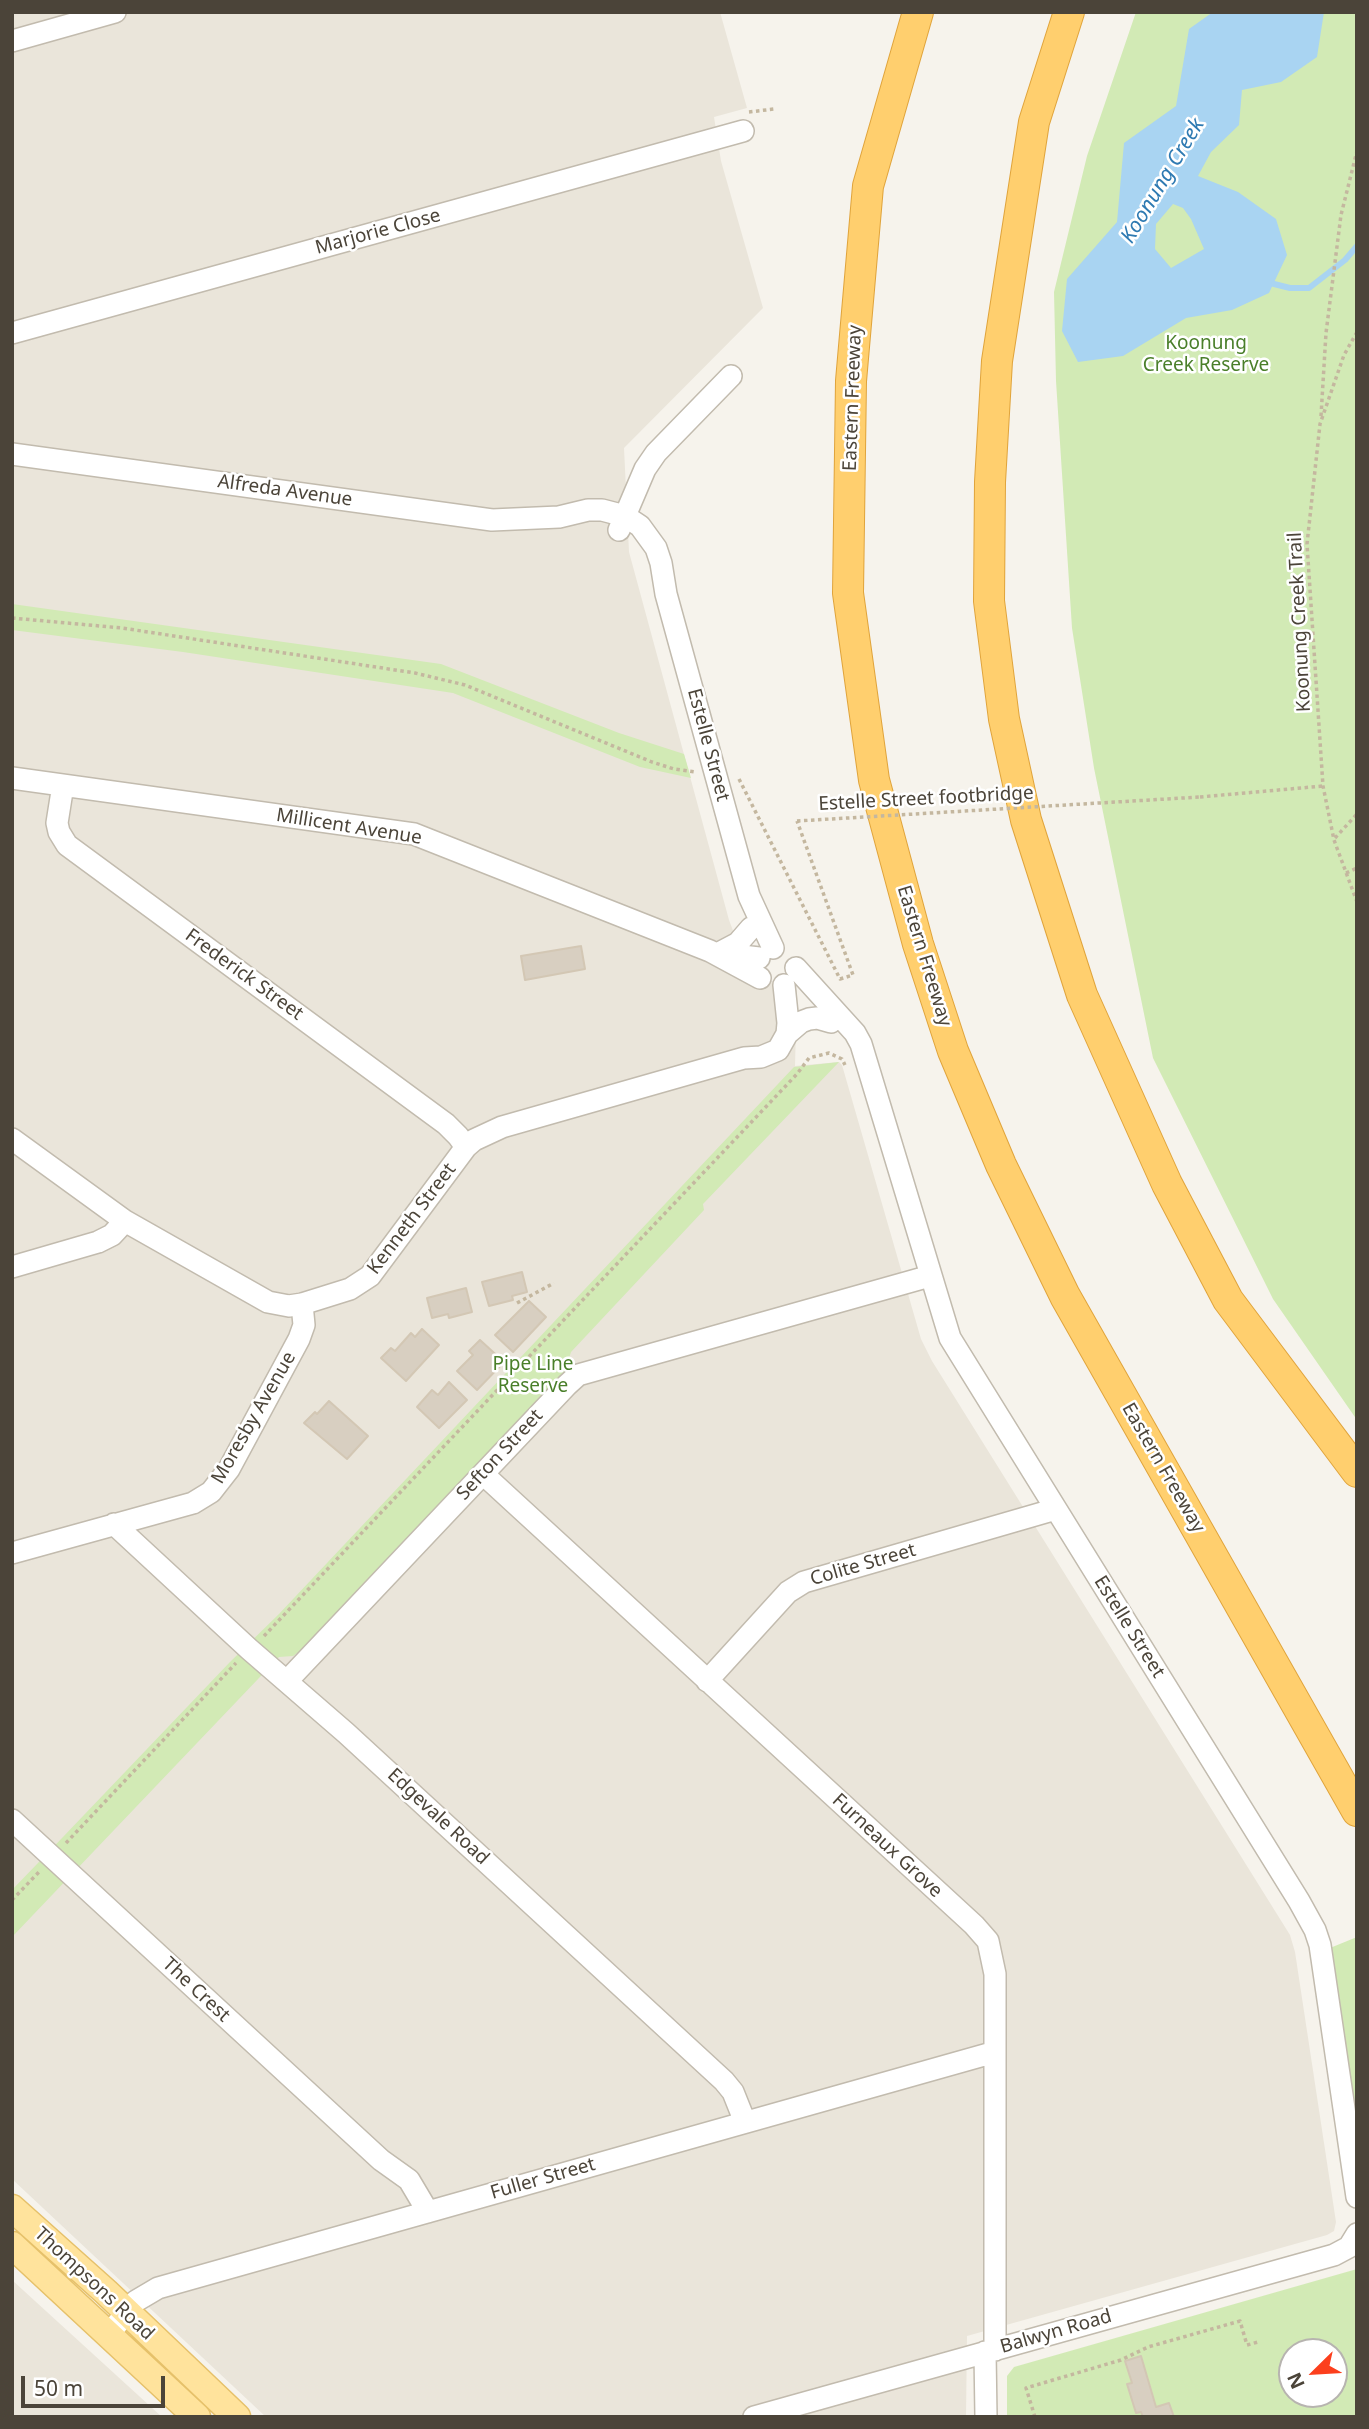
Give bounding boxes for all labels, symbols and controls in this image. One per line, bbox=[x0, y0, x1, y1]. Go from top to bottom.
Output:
water label: Koonung Creek bbox=[1116, 114, 1210, 248]
street label: Marjorie Close bbox=[313, 204, 443, 260]
street label: Eastern Freeway bbox=[839, 325, 867, 471]
park label: Koonung Creek Reserve bbox=[1143, 333, 1269, 377]
street label: Alfreda Avenue bbox=[216, 470, 354, 512]
street label: Koonung Creek Trail bbox=[1284, 531, 1316, 713]
street label: Estelle Street bbox=[682, 686, 734, 804]
street label: Estelle Street footbridge bbox=[818, 782, 1034, 816]
street label: Millicent Avenue bbox=[275, 804, 423, 850]
street label: Eastern Freeway bbox=[892, 883, 956, 1029]
street label: Frederick Street bbox=[180, 925, 308, 1025]
street label: Kenneth Street bbox=[363, 1159, 461, 1279]
street label: Moresby Avenue bbox=[207, 1348, 301, 1488]
park label: Pipe Line Reserve bbox=[492, 1354, 574, 1398]
street label: Eastern Freeway bbox=[1117, 1399, 1209, 1537]
street label: Sefton Street bbox=[452, 1405, 548, 1505]
street label: Colite Street bbox=[808, 1539, 918, 1591]
street label: Estelle Street bbox=[1089, 1572, 1169, 1682]
street label: Edgevale Road bbox=[382, 1764, 494, 1870]
street label: Furneaux Grove bbox=[827, 1789, 947, 1903]
street label: The Crest bbox=[157, 1953, 235, 2027]
street label: Fuller Street bbox=[488, 2153, 598, 2205]
street label: Thompsons Road bbox=[29, 2223, 159, 2345]
street label: Balwyn Road bbox=[998, 2305, 1114, 2359]
north arrow bbox=[1278, 2338, 1348, 2408]
scale bar bbox=[24, 2362, 168, 2406]
text: N bbox=[1281, 2368, 1311, 2393]
text: 50 m bbox=[34, 2374, 83, 2402]

